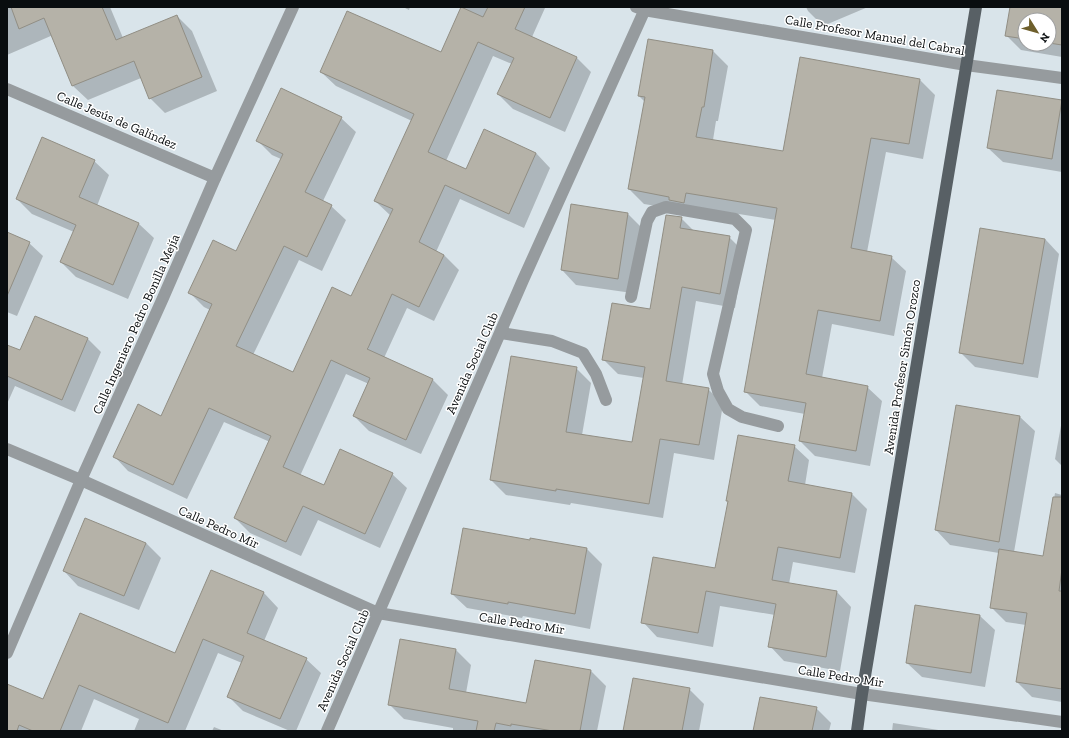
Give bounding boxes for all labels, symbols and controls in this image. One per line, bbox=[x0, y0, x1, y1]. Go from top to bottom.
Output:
street label: Calle Profesor Manuel del Cabral bbox=[784, 12, 967, 58]
north arrow bbox=[1017, 12, 1057, 52]
text: N bbox=[1036, 30, 1052, 45]
street label: Calle Jesús de Galíndez bbox=[55, 88, 179, 152]
street label: Calle Ingeniero Pedro Bonilla Mejía bbox=[89, 231, 184, 417]
street label: Avenida Profesor Simón Orozco bbox=[881, 278, 923, 456]
street label: Avenida Social Club bbox=[443, 310, 501, 416]
street label: Calle Pedro Mir bbox=[176, 503, 262, 551]
street label: Avenida Social Club bbox=[314, 607, 372, 713]
street label: Calle Pedro Mir bbox=[478, 609, 566, 637]
street label: Calle Pedro Mir bbox=[797, 662, 885, 690]

